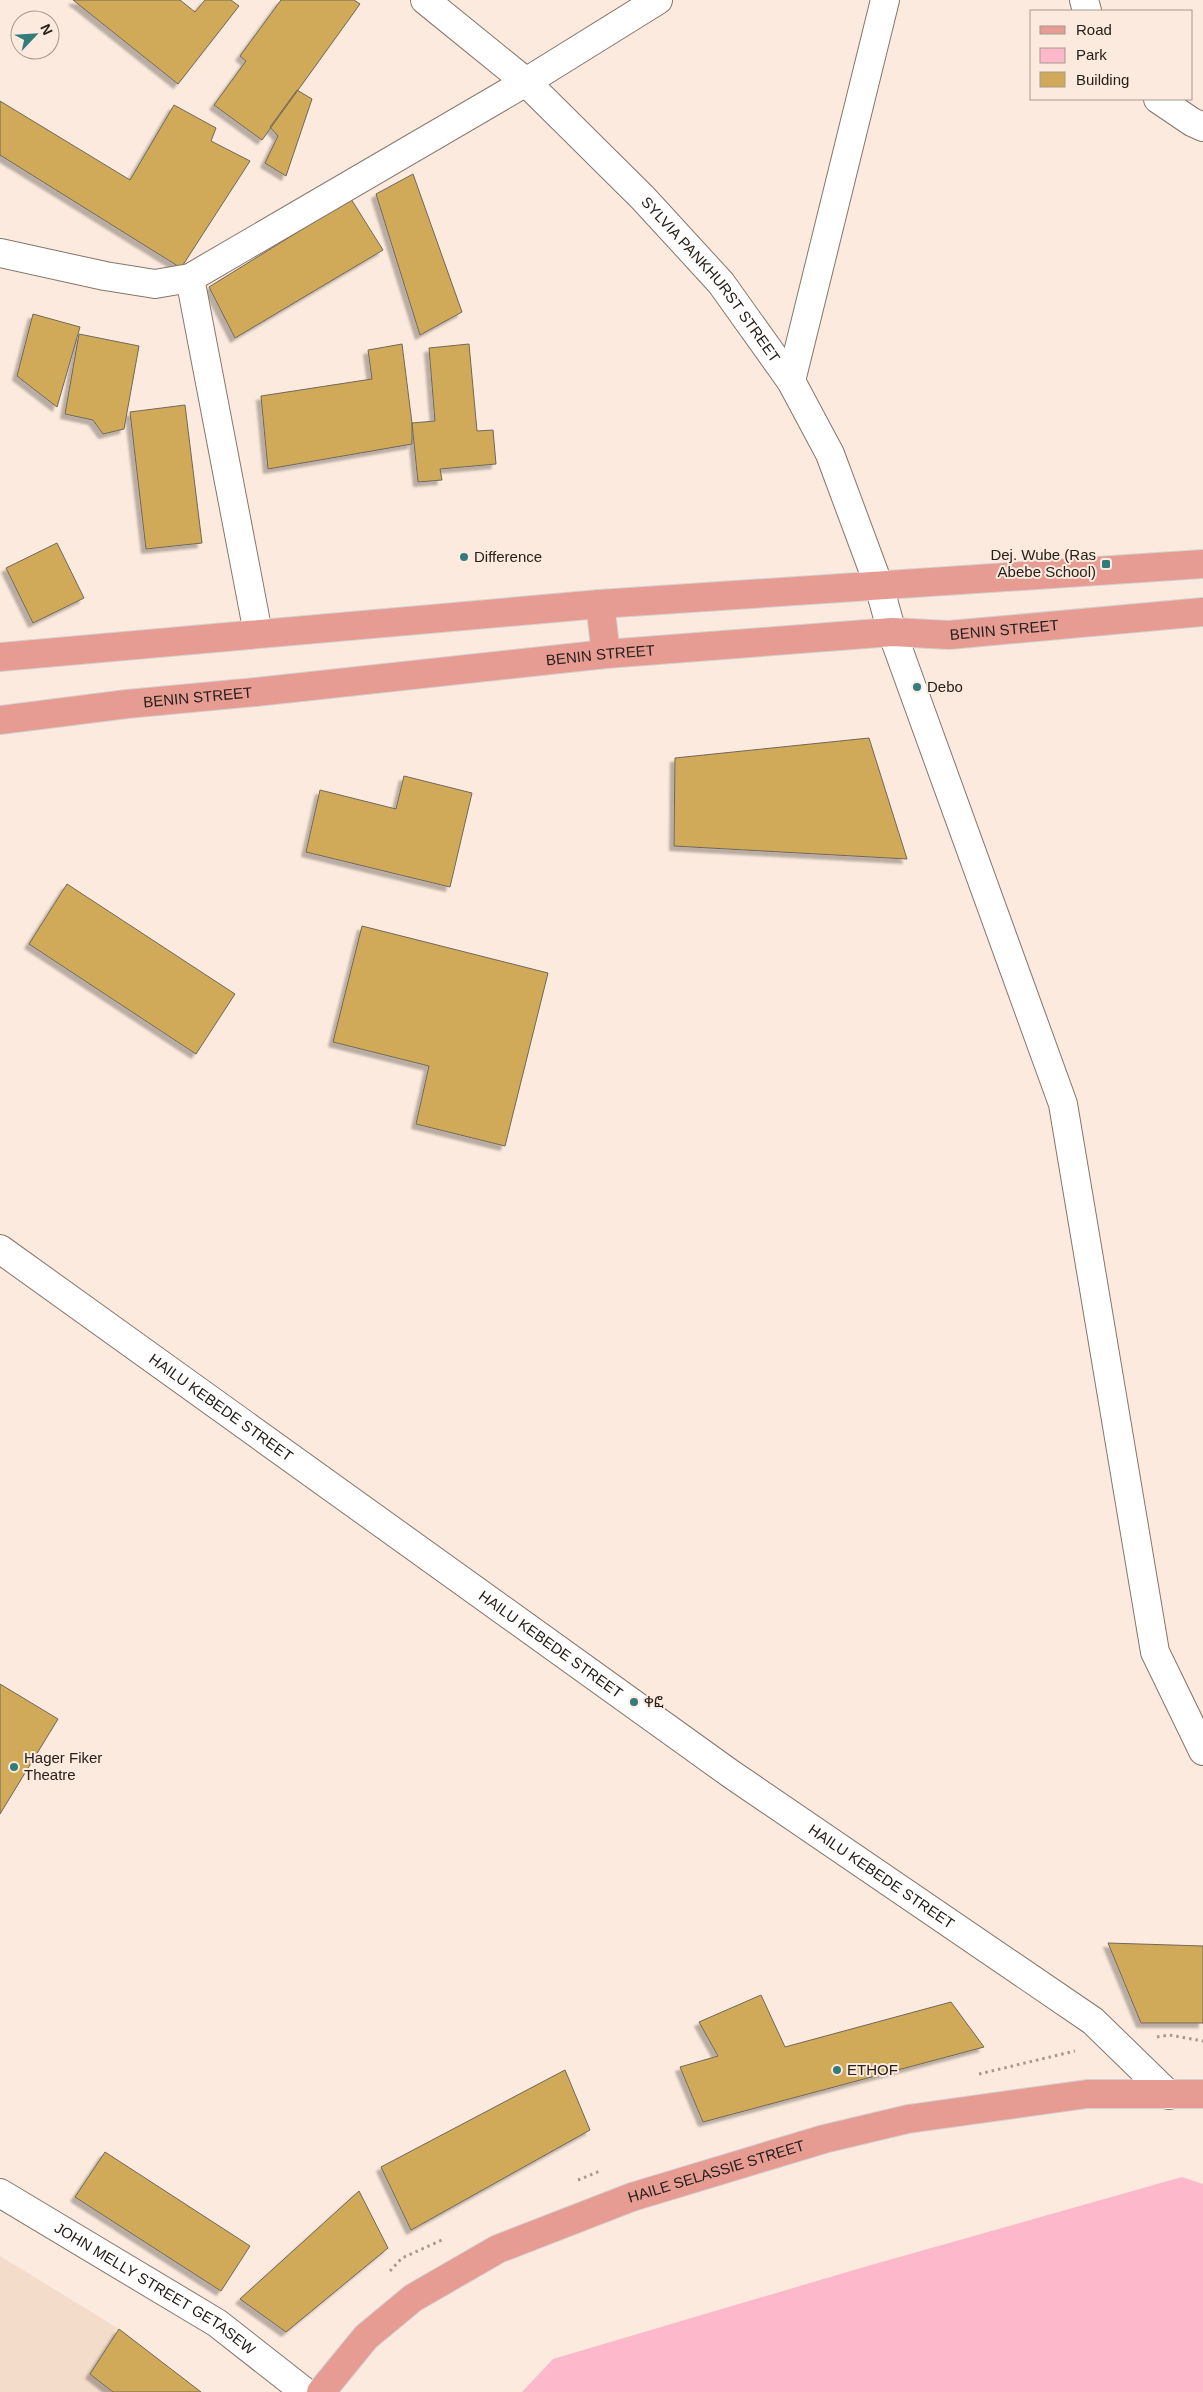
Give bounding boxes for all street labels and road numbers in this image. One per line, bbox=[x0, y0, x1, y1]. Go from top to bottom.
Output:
street label: SYLVIA PANKHURST STREET bbox=[638, 193, 784, 365]
street label: BENIN STREET bbox=[949, 616, 1059, 643]
street label: BENIN STREET bbox=[545, 641, 655, 668]
street label: BENIN STREET bbox=[142, 683, 253, 710]
street label: HAILU KEBEDE STREET bbox=[146, 1350, 296, 1465]
street label: HAILU KEBEDE STREET bbox=[476, 1587, 626, 1701]
street label: HAILU KEBEDE STREET bbox=[805, 1820, 958, 1932]
street label: HAILE SELASSIE STREET bbox=[626, 2136, 806, 2206]
street label: JOHN MELLY STREET GETASEW bbox=[52, 2219, 259, 2358]

